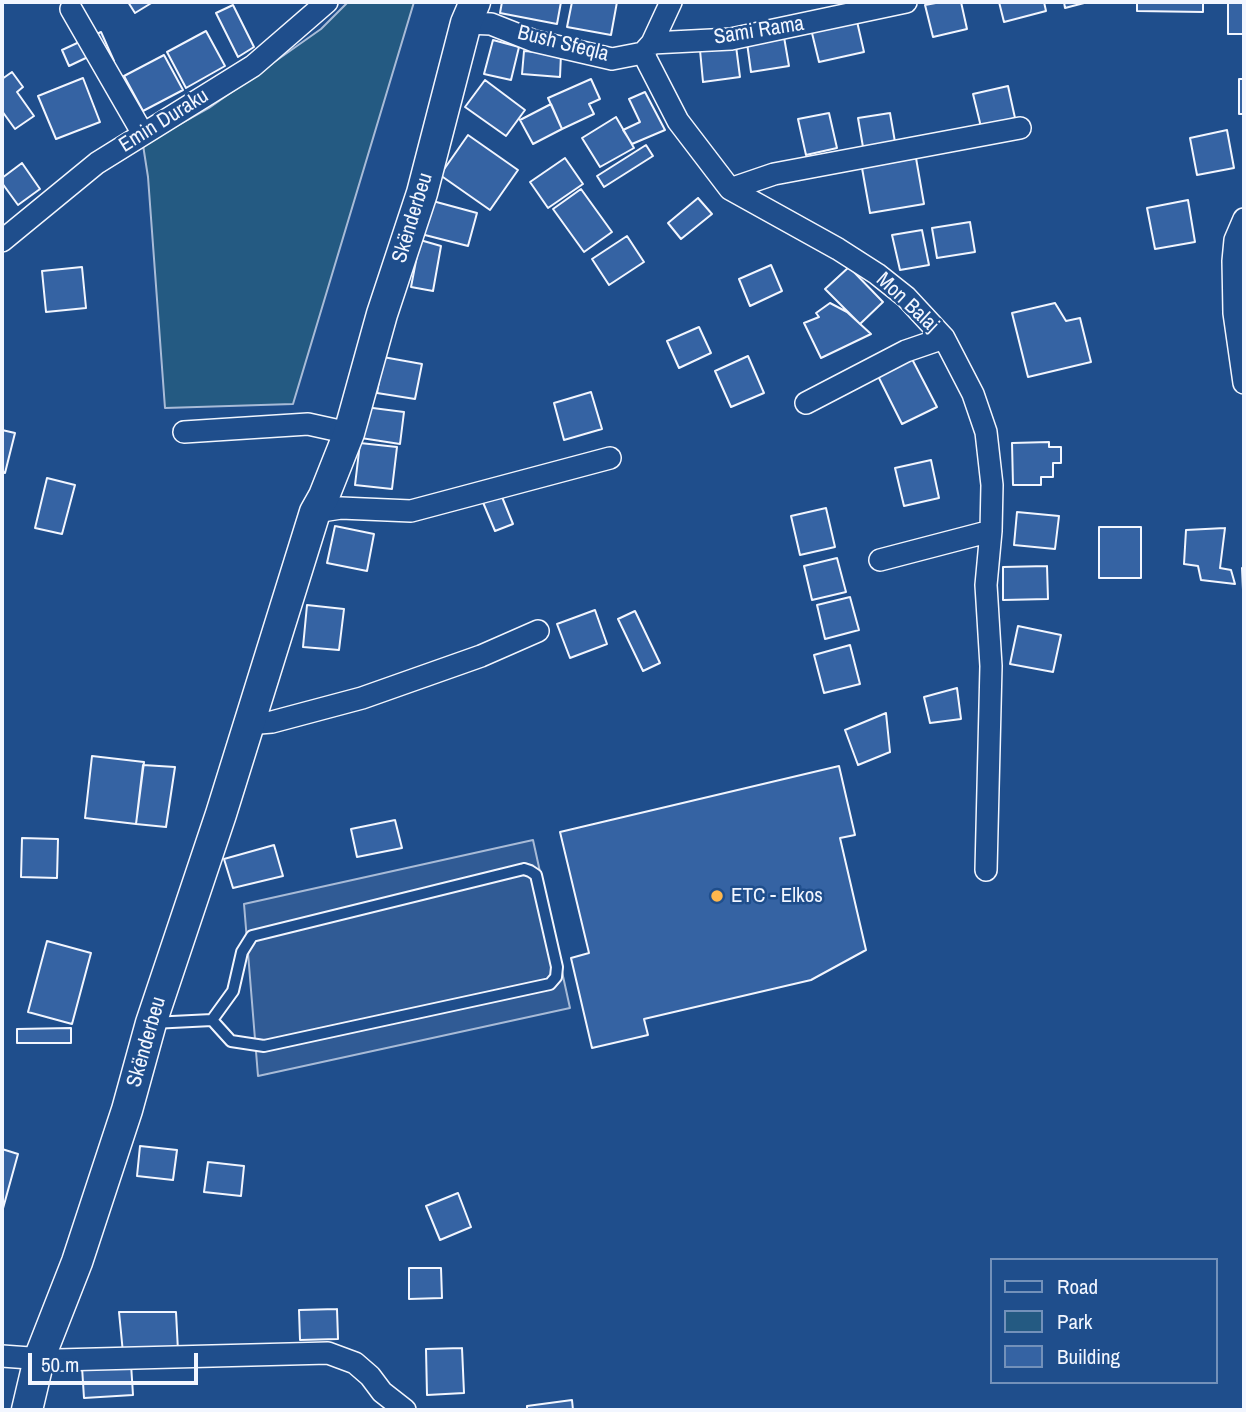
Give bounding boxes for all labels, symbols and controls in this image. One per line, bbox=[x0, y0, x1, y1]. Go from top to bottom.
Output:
street label: Sami Rama bbox=[712, 11, 806, 51]
street label: Bush Sfeqla bbox=[515, 21, 611, 67]
street label: Emin Duraku bbox=[115, 84, 213, 158]
street label: Skënderbeu bbox=[387, 170, 439, 266]
street label: Mon Balaj bbox=[870, 268, 944, 338]
place label: ETC - Elkos bbox=[731, 883, 823, 909]
marker: ETC - Elkos bbox=[709, 888, 725, 904]
street label: Skënderbeu bbox=[122, 994, 172, 1090]
legend bbox=[990, 1258, 1218, 1384]
text: Road bbox=[1057, 1272, 1098, 1301]
text: Park bbox=[1057, 1307, 1092, 1336]
scale bar bbox=[32, 1338, 201, 1382]
text: Building bbox=[1057, 1342, 1120, 1371]
text: 50 m bbox=[41, 1350, 79, 1379]

